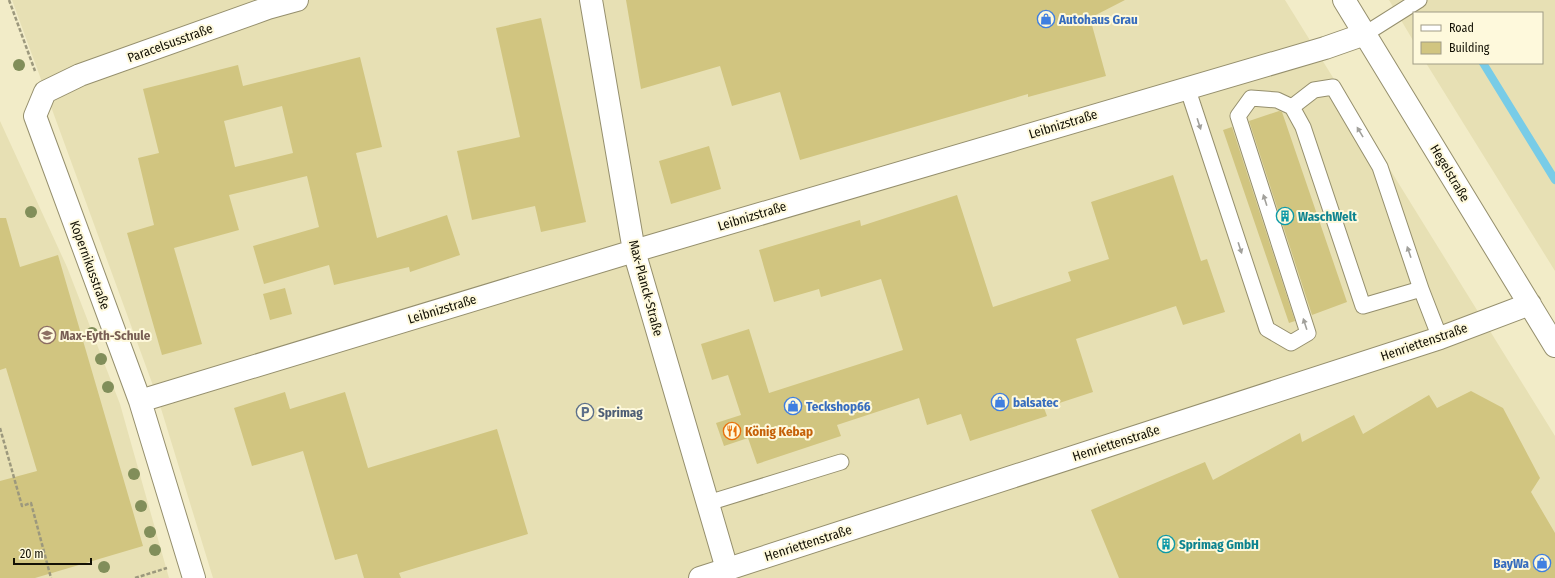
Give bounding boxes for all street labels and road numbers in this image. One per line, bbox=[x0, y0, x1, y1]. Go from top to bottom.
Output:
street label: Paracelsusstraße bbox=[125, 21, 215, 65]
street label: Leibnizstraße bbox=[1027, 106, 1099, 142]
street label: Hegelstraße bbox=[1427, 142, 1473, 204]
street label: Leibnizstraße bbox=[716, 198, 788, 234]
street label: Kopernikusstraße bbox=[67, 219, 113, 311]
street label: Max-Planck-Straße bbox=[626, 238, 666, 338]
street label: Leibnizstraße bbox=[406, 291, 478, 327]
street label: Henriettenstraße bbox=[1379, 320, 1469, 364]
street label: Henriettenstraße bbox=[1071, 422, 1161, 464]
street label: Henriettenstraße bbox=[763, 522, 853, 564]

